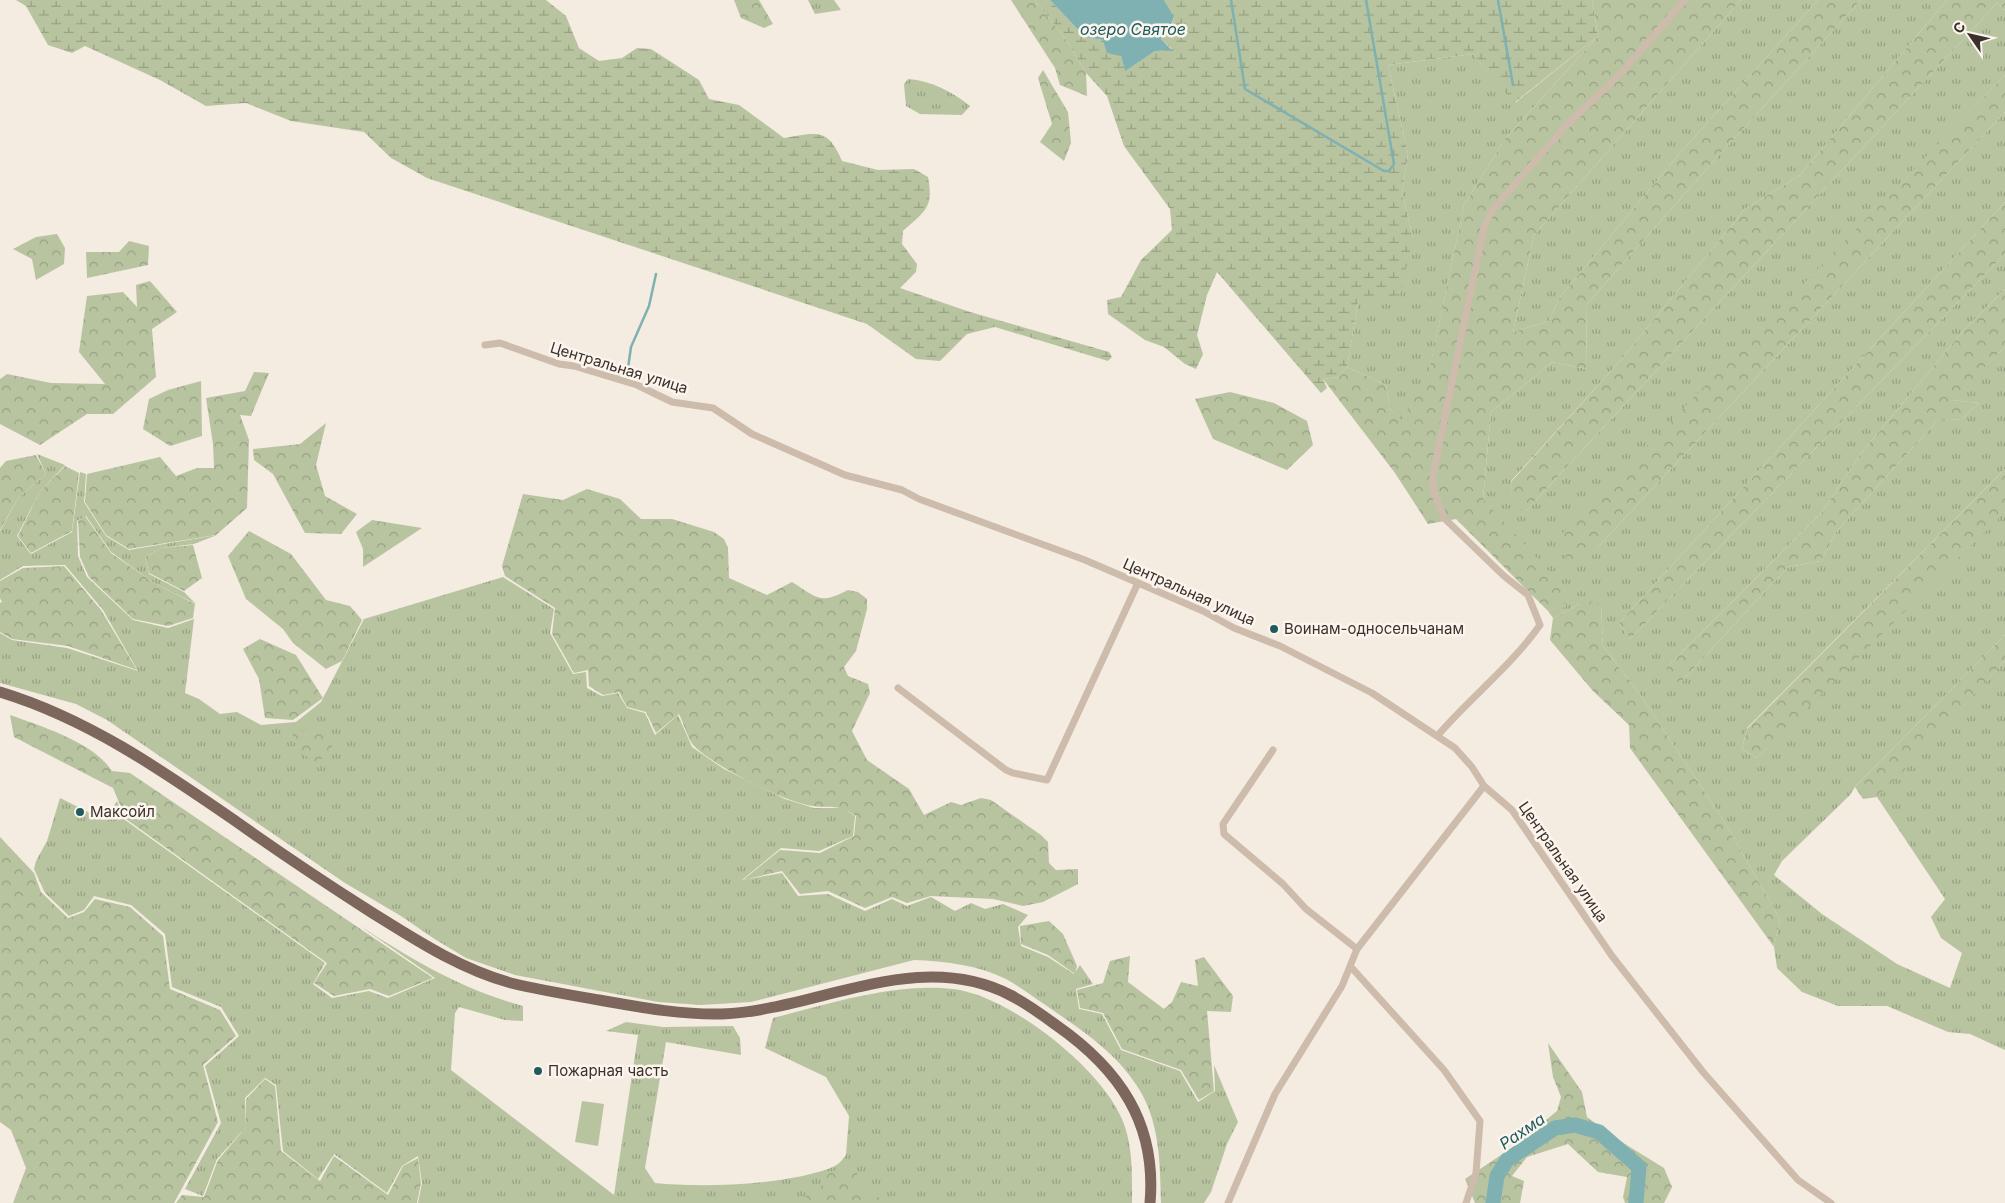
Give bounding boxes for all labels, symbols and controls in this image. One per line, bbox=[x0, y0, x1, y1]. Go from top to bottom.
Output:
north arrow bbox=[1945, 10, 1995, 60]
text: С bbox=[1949, 18, 1969, 36]
water label: озеро Святое bbox=[1080, 19, 1186, 39]
street label: Центральная улица bbox=[548, 338, 690, 397]
street label: Центральная улица bbox=[1120, 554, 1258, 629]
place label: Воинам-односельчанам bbox=[1284, 619, 1464, 638]
marker: Воинам-односельчанам bbox=[1268, 623, 1280, 635]
street label: Центральная улица bbox=[1515, 798, 1612, 926]
place label: Максойл bbox=[90, 802, 155, 821]
marker: Максойл bbox=[74, 806, 86, 818]
place label: Пожарная часть bbox=[548, 1061, 669, 1080]
marker: Пожарная часть bbox=[532, 1065, 544, 1077]
water label: Рахма bbox=[1495, 1108, 1549, 1154]

